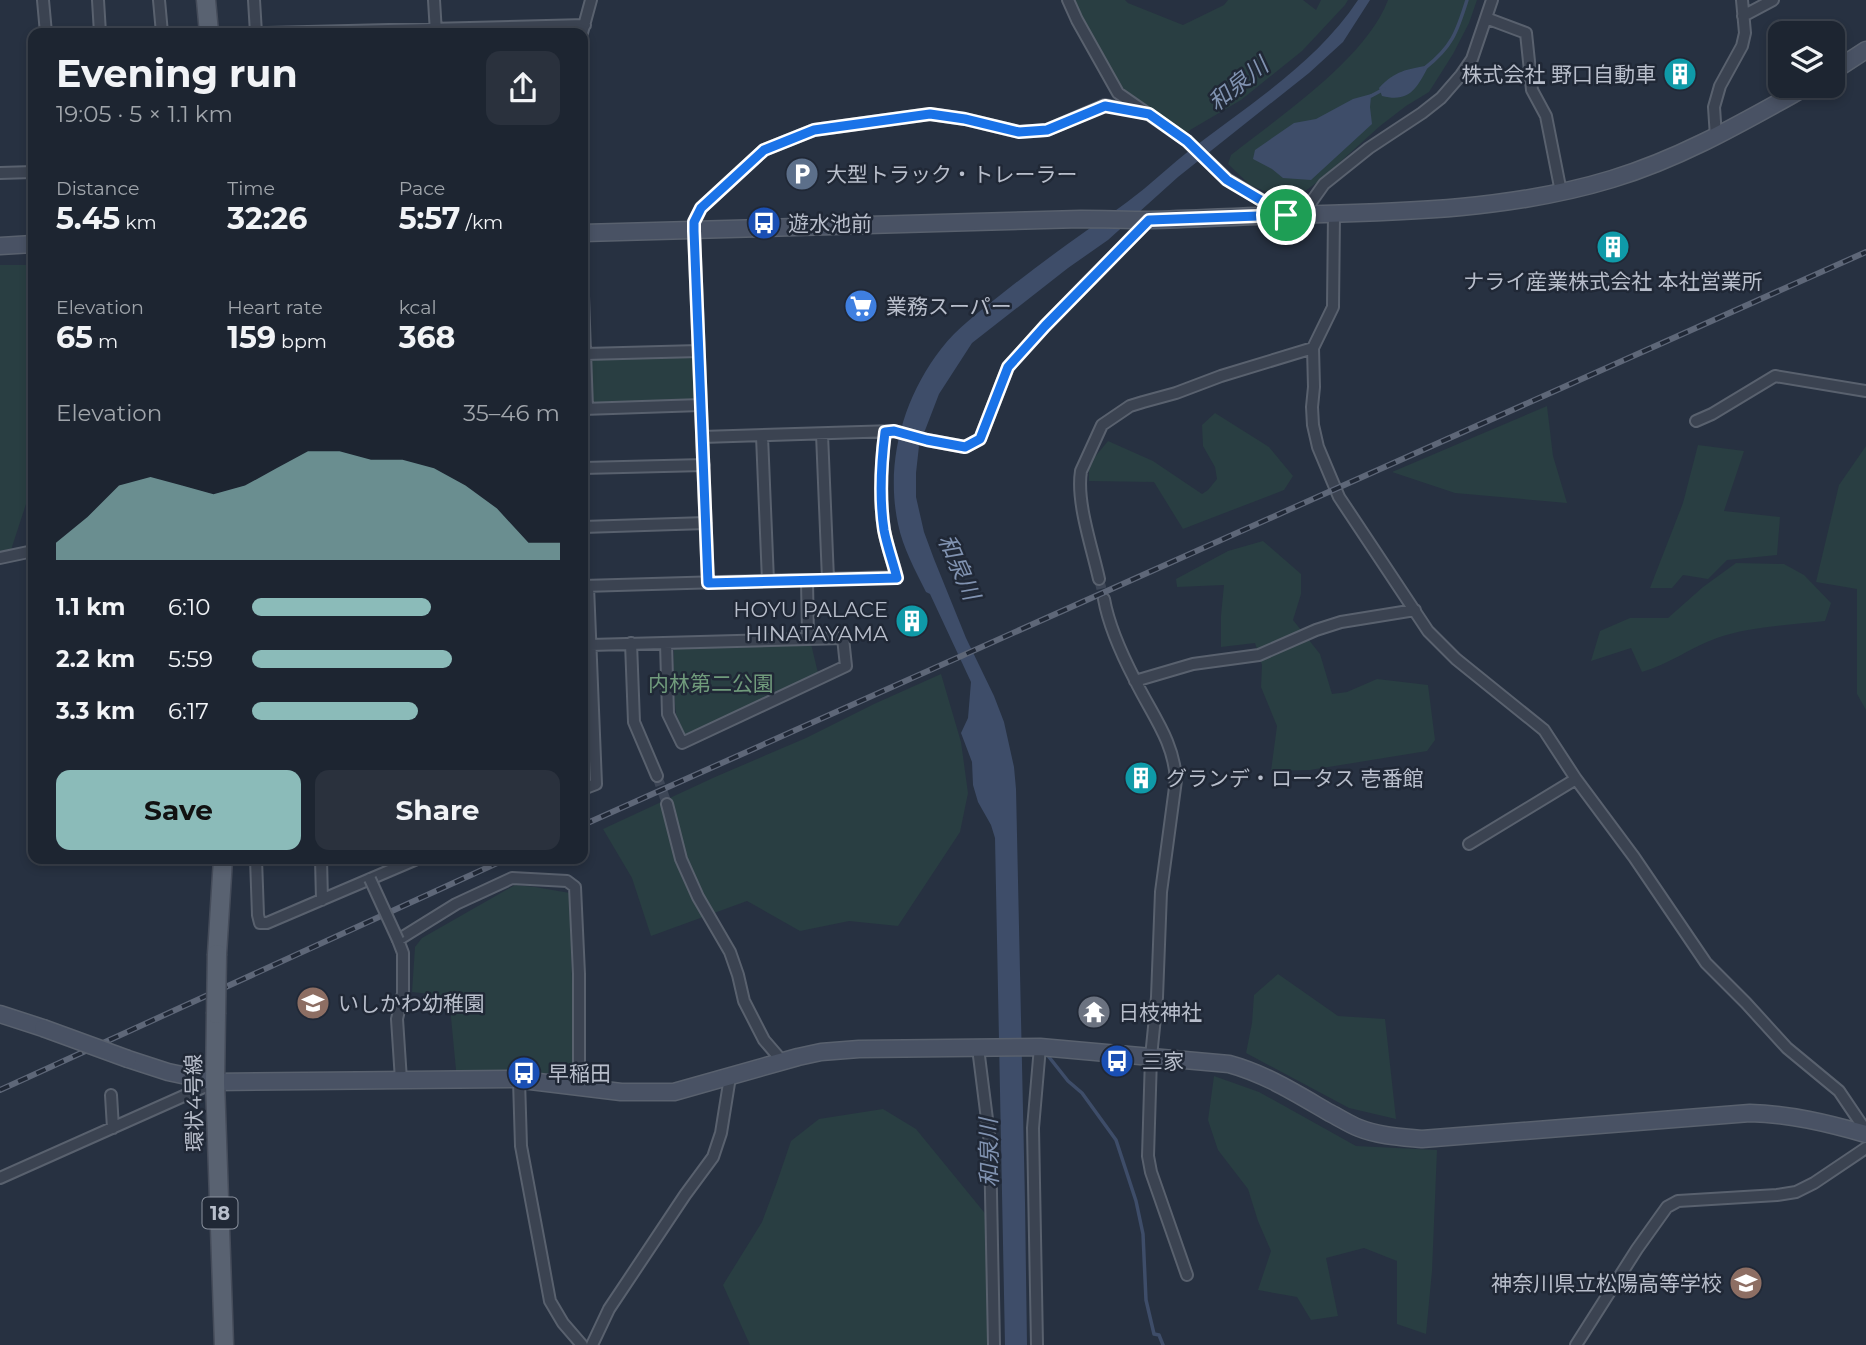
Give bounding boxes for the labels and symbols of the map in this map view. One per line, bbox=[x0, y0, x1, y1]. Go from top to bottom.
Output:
water label: 和泉川 bbox=[1202, 50, 1276, 117]
building icon: 株式会社 野口自動車 bbox=[1661, 55, 1699, 93]
place label: 株式会社 野口自動車 bbox=[1461, 62, 1656, 87]
parking icon: 大型トラック・トレーラー bbox=[783, 155, 821, 193]
place label: 大型トラック・トレーラー bbox=[826, 162, 1078, 187]
pin bbox=[1256, 185, 1316, 245]
bus stop icon: 遊水池前 bbox=[745, 204, 783, 242]
place label: 遊水池前 bbox=[788, 211, 872, 236]
building icon: ナライ産業株式会社 本社営業所 bbox=[1594, 228, 1632, 266]
place label: ナライ産業株式会社 本社営業所 bbox=[1463, 269, 1763, 294]
supermarket icon: 業務スーパー bbox=[842, 287, 880, 325]
place label: 業務スーパー bbox=[886, 294, 1012, 319]
water label: 和泉川 bbox=[932, 530, 987, 607]
place label: HOYU PALACE HINATAYAMA bbox=[733, 597, 889, 646]
building icon: HOYU PALACE HINATAYAMA bbox=[893, 602, 931, 640]
park label: 内林第二公園 bbox=[648, 671, 774, 696]
building icon: グランデ・ロータス 壱番館 bbox=[1122, 759, 1160, 797]
place label: グランデ・ロータス 壱番館 bbox=[1166, 766, 1424, 791]
school or university icon: いしかわ幼稚園 bbox=[294, 984, 332, 1022]
place label: いしかわ幼稚園 bbox=[338, 991, 485, 1016]
temple icon: 日枝神社 bbox=[1075, 993, 1113, 1031]
place label: 日枝神社 bbox=[1118, 1000, 1202, 1025]
bus stop icon: 三家 bbox=[1098, 1042, 1136, 1080]
place label: 三家 bbox=[1142, 1049, 1184, 1074]
street label: 環状4号線 bbox=[181, 1054, 207, 1152]
bus stop icon: 早稲田 bbox=[505, 1054, 543, 1092]
place label: 早稲田 bbox=[548, 1061, 611, 1086]
water label: 和泉川 bbox=[974, 1115, 1004, 1188]
road number: 18 bbox=[202, 1198, 238, 1228]
school or university icon: 神奈川県立松陽高等学校 bbox=[1727, 1264, 1765, 1302]
place label: 神奈川県立松陽高等学校 bbox=[1491, 1271, 1722, 1296]

